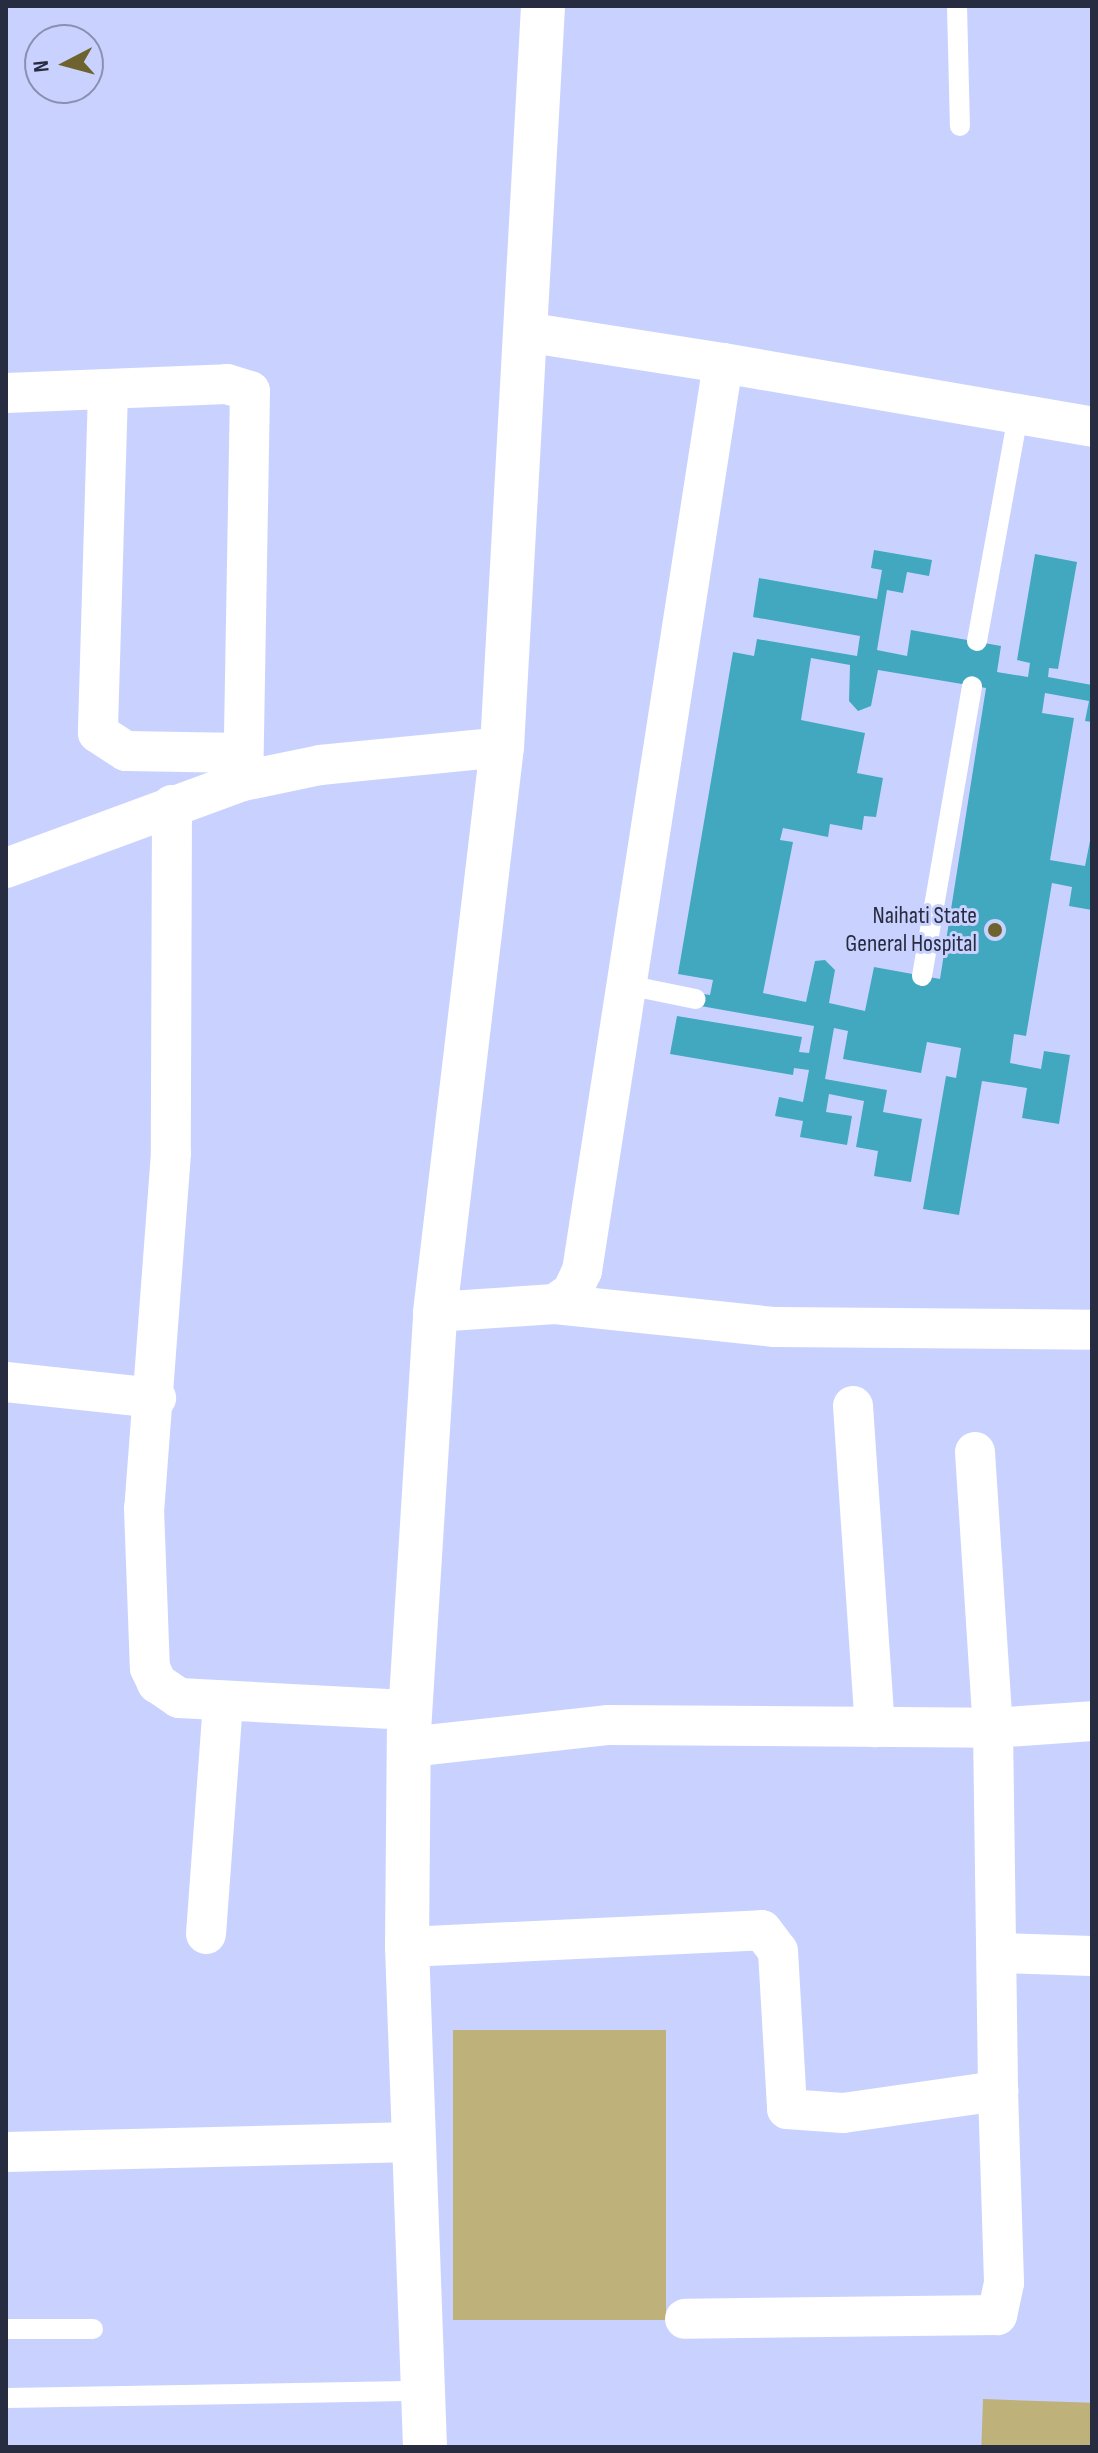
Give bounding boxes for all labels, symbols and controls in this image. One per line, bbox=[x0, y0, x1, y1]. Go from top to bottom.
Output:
north arrow bbox=[24, 24, 104, 104]
text: N bbox=[28, 59, 56, 74]
place label: Naihati State General Hospital bbox=[845, 902, 977, 958]
marker: Naihati State General Hospital bbox=[984, 919, 1006, 941]

